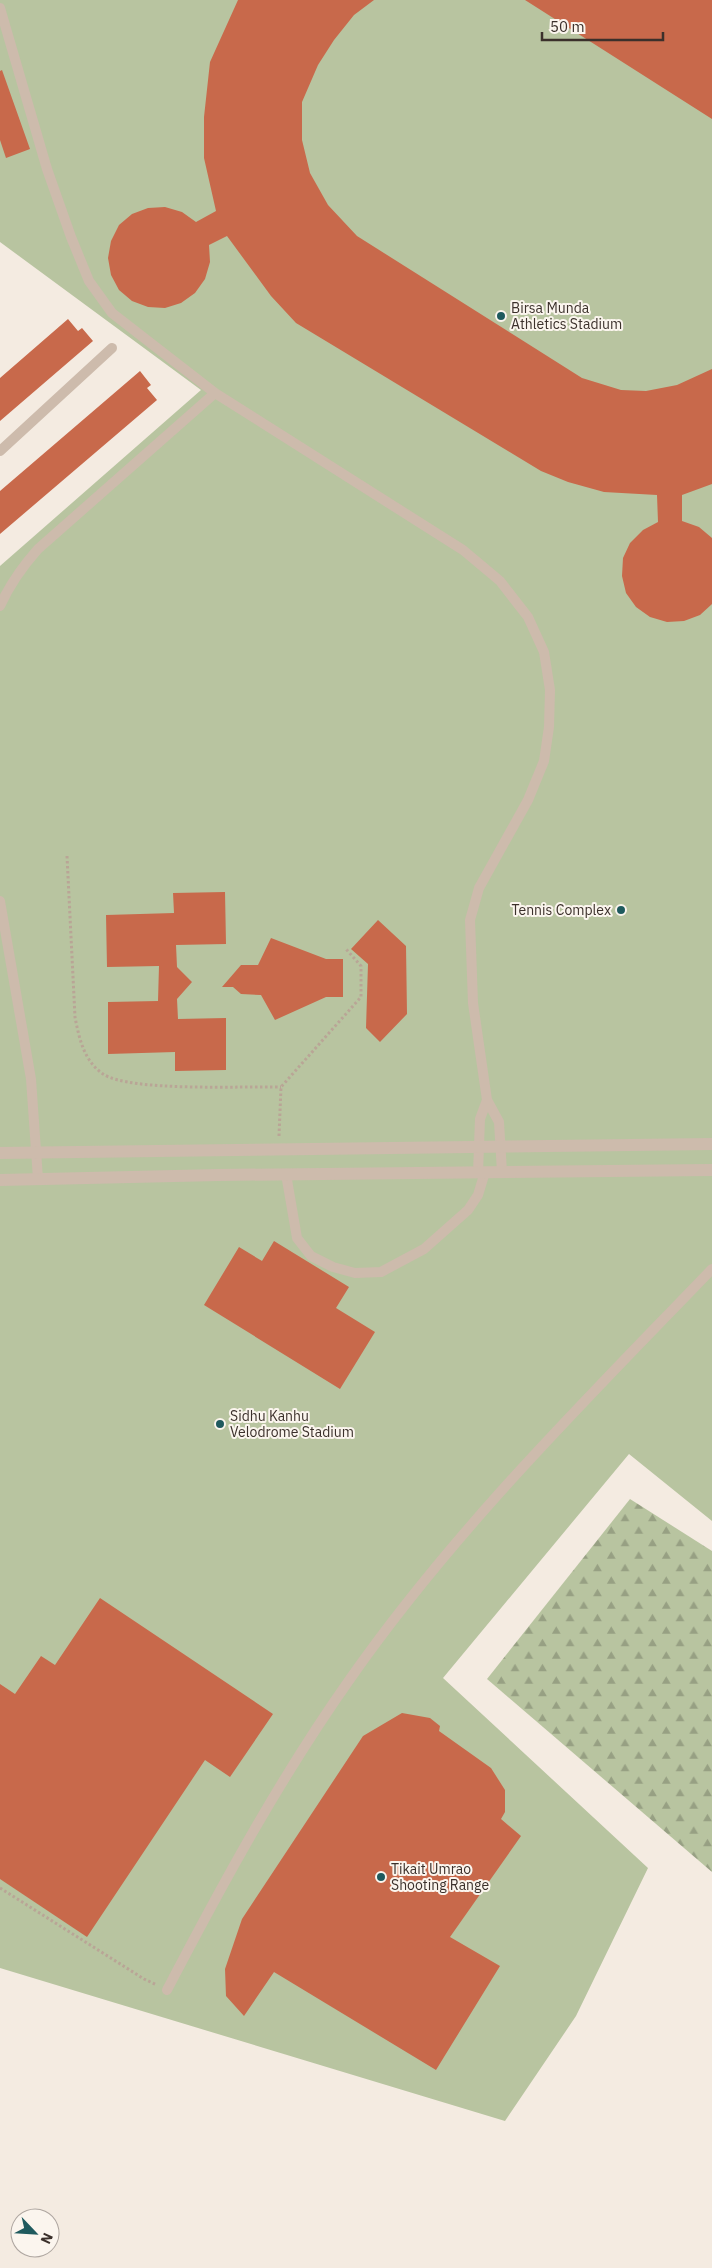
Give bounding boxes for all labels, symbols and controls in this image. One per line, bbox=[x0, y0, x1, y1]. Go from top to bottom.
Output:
scale bar bbox=[542, 10, 663, 42]
text: 50 m bbox=[550, 17, 585, 36]
place label: Birsa Munda Athletics Stadium bbox=[511, 299, 622, 333]
marker: Birsa Munda Athletics Stadium bbox=[495, 310, 507, 322]
place label: Tennis Complex bbox=[511, 901, 611, 919]
marker: Tennis Complex bbox=[615, 904, 627, 916]
place label: Sidhu Kanhu Velodrome Stadium bbox=[230, 1407, 354, 1441]
marker: Sidhu Kanhu Velodrome Stadium bbox=[214, 1418, 226, 1430]
place label: Tikait Umrao Shooting Range bbox=[391, 1860, 489, 1894]
marker: Tikait Umrao Shooting Range bbox=[375, 1871, 387, 1883]
north arrow bbox=[10, 2208, 60, 2258]
text: N bbox=[36, 2230, 57, 2247]

